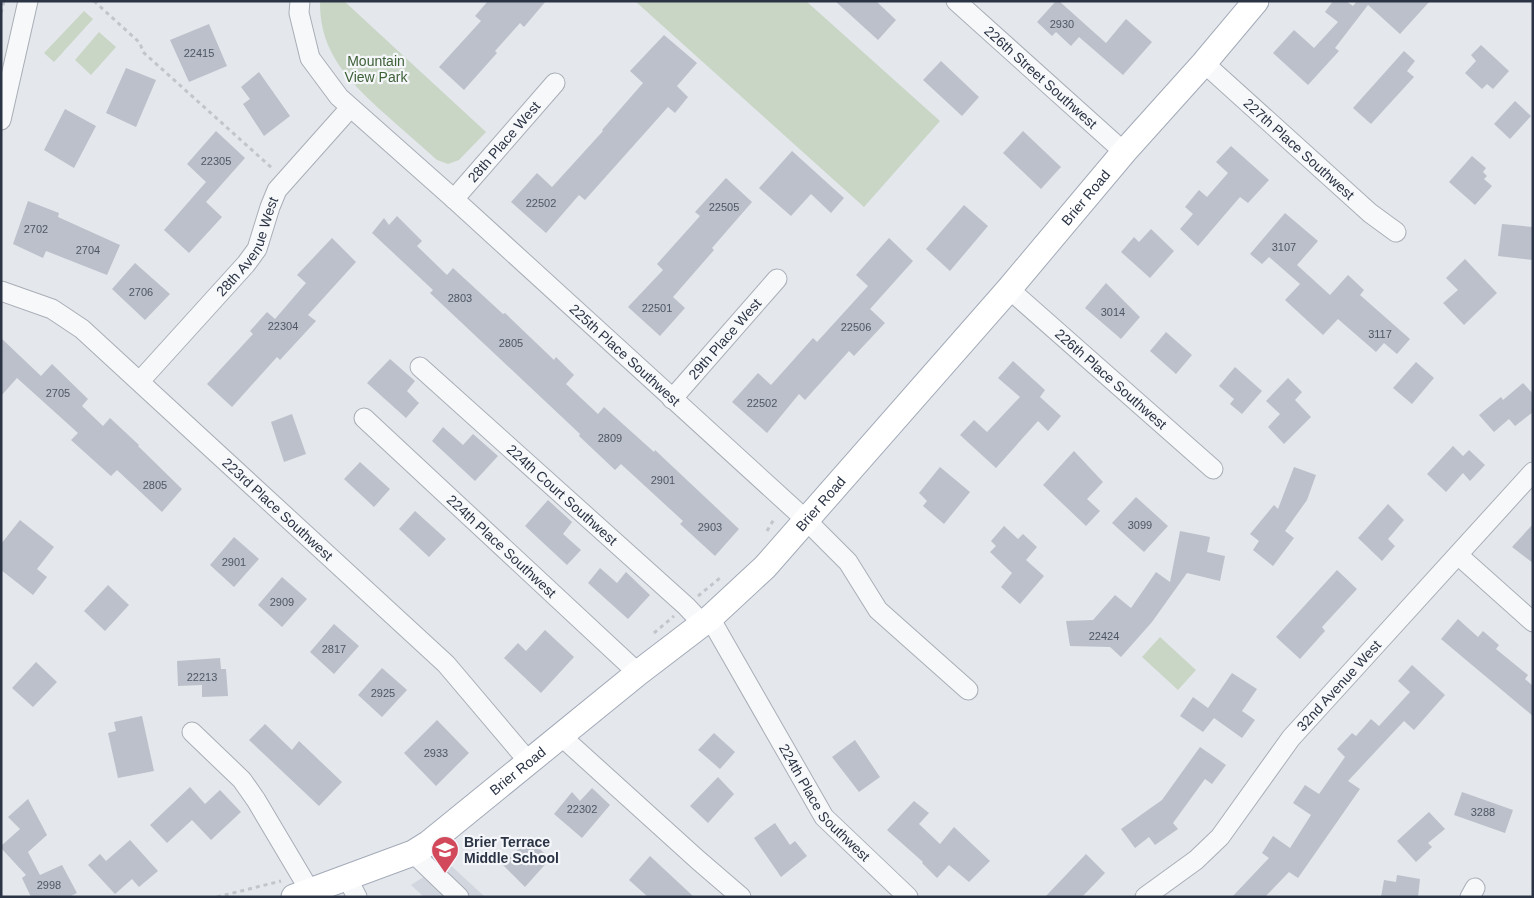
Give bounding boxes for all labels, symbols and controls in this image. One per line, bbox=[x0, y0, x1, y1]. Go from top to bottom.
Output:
house number: 2930 bbox=[1050, 18, 1074, 30]
street label: 226th Street Southwest bbox=[981, 23, 1100, 132]
house number: 22415 bbox=[184, 47, 214, 59]
park label: Mountain View Park bbox=[345, 53, 408, 85]
street label: 227th Place Southwest bbox=[1240, 95, 1358, 203]
street label: 28th Place West bbox=[464, 98, 543, 185]
house number: 22305 bbox=[201, 155, 231, 167]
street label: Brier Road bbox=[1058, 167, 1113, 228]
street label: 28th Avenue West bbox=[213, 194, 281, 299]
house number: 22502 bbox=[526, 197, 556, 209]
house number: 22505 bbox=[709, 201, 739, 213]
house number: 2702 bbox=[24, 223, 48, 235]
house number: 3107 bbox=[1272, 241, 1296, 253]
house number: 2704 bbox=[76, 244, 100, 256]
house number: 2706 bbox=[129, 286, 153, 298]
house number: 2803 bbox=[448, 292, 472, 304]
street label: 29th Place West bbox=[685, 295, 764, 382]
street label: 225th Place Southwest bbox=[567, 301, 683, 409]
house number: 22501 bbox=[642, 302, 672, 314]
house number: 3014 bbox=[1101, 306, 1125, 318]
house number: 22304 bbox=[268, 320, 298, 332]
house number: 22506 bbox=[841, 321, 871, 333]
street label: 226th Place Southwest bbox=[1052, 326, 1170, 432]
house number: 3117 bbox=[1368, 328, 1392, 340]
house number: 2805 bbox=[499, 337, 523, 349]
house number: 2705 bbox=[46, 387, 70, 399]
house number: 22502 bbox=[747, 397, 777, 409]
house number: 2809 bbox=[598, 432, 622, 444]
street label: 224th Court Southwest bbox=[504, 441, 621, 548]
street label: 223rd Place Southwest bbox=[219, 454, 336, 564]
street label: Brier Road bbox=[792, 473, 849, 534]
house number: 2901 bbox=[651, 474, 675, 486]
house number: 2805 bbox=[143, 479, 167, 491]
street label: 224th Place Southwest bbox=[444, 491, 560, 601]
house number: 3099 bbox=[1128, 519, 1152, 531]
house number: 2903 bbox=[698, 521, 722, 533]
house number: 2901 bbox=[222, 556, 246, 568]
house number: 2909 bbox=[270, 596, 294, 608]
house number: 22424 bbox=[1089, 630, 1119, 642]
street label: 32nd Avenue West bbox=[1293, 637, 1384, 734]
house number: 2817 bbox=[322, 643, 346, 655]
house number: 22213 bbox=[187, 671, 217, 683]
house number: 2925 bbox=[371, 687, 395, 699]
street label: 224th Place Southwest bbox=[776, 741, 873, 864]
street label: Brier Road bbox=[487, 744, 549, 798]
house number: 2933 bbox=[424, 747, 448, 759]
house number: 22302 bbox=[567, 803, 597, 815]
house number: 3288 bbox=[1471, 806, 1495, 818]
place label: Brier Terrace Middle School bbox=[464, 834, 559, 866]
school or university icon: Brier Terrace Middle School bbox=[430, 835, 460, 874]
house number: 2998 bbox=[37, 879, 61, 891]

